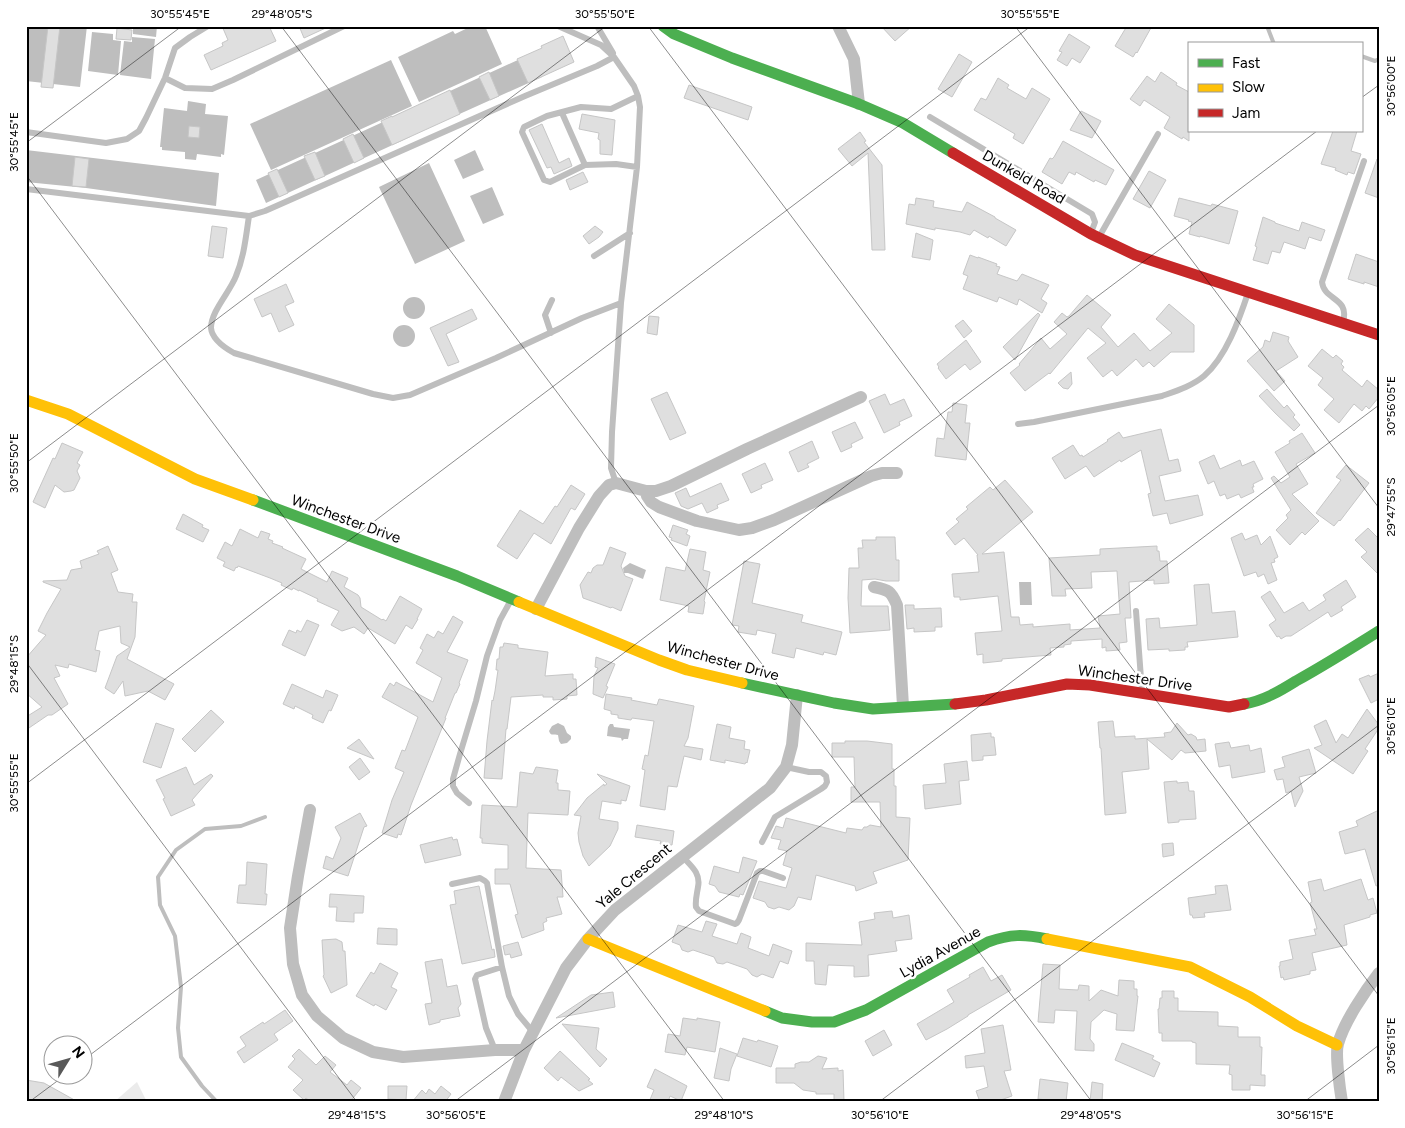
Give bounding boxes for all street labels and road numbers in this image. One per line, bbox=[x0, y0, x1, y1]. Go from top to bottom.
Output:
street label: Dunkeld Road bbox=[979, 146, 1069, 208]
street label: Winchester Drive bbox=[289, 491, 403, 547]
street label: Winchester Drive bbox=[665, 637, 781, 685]
street label: Winchester Drive bbox=[1077, 661, 1193, 695]
street label: Yale Crescent bbox=[593, 839, 675, 913]
street label: Lydia Avenue bbox=[896, 922, 984, 982]

